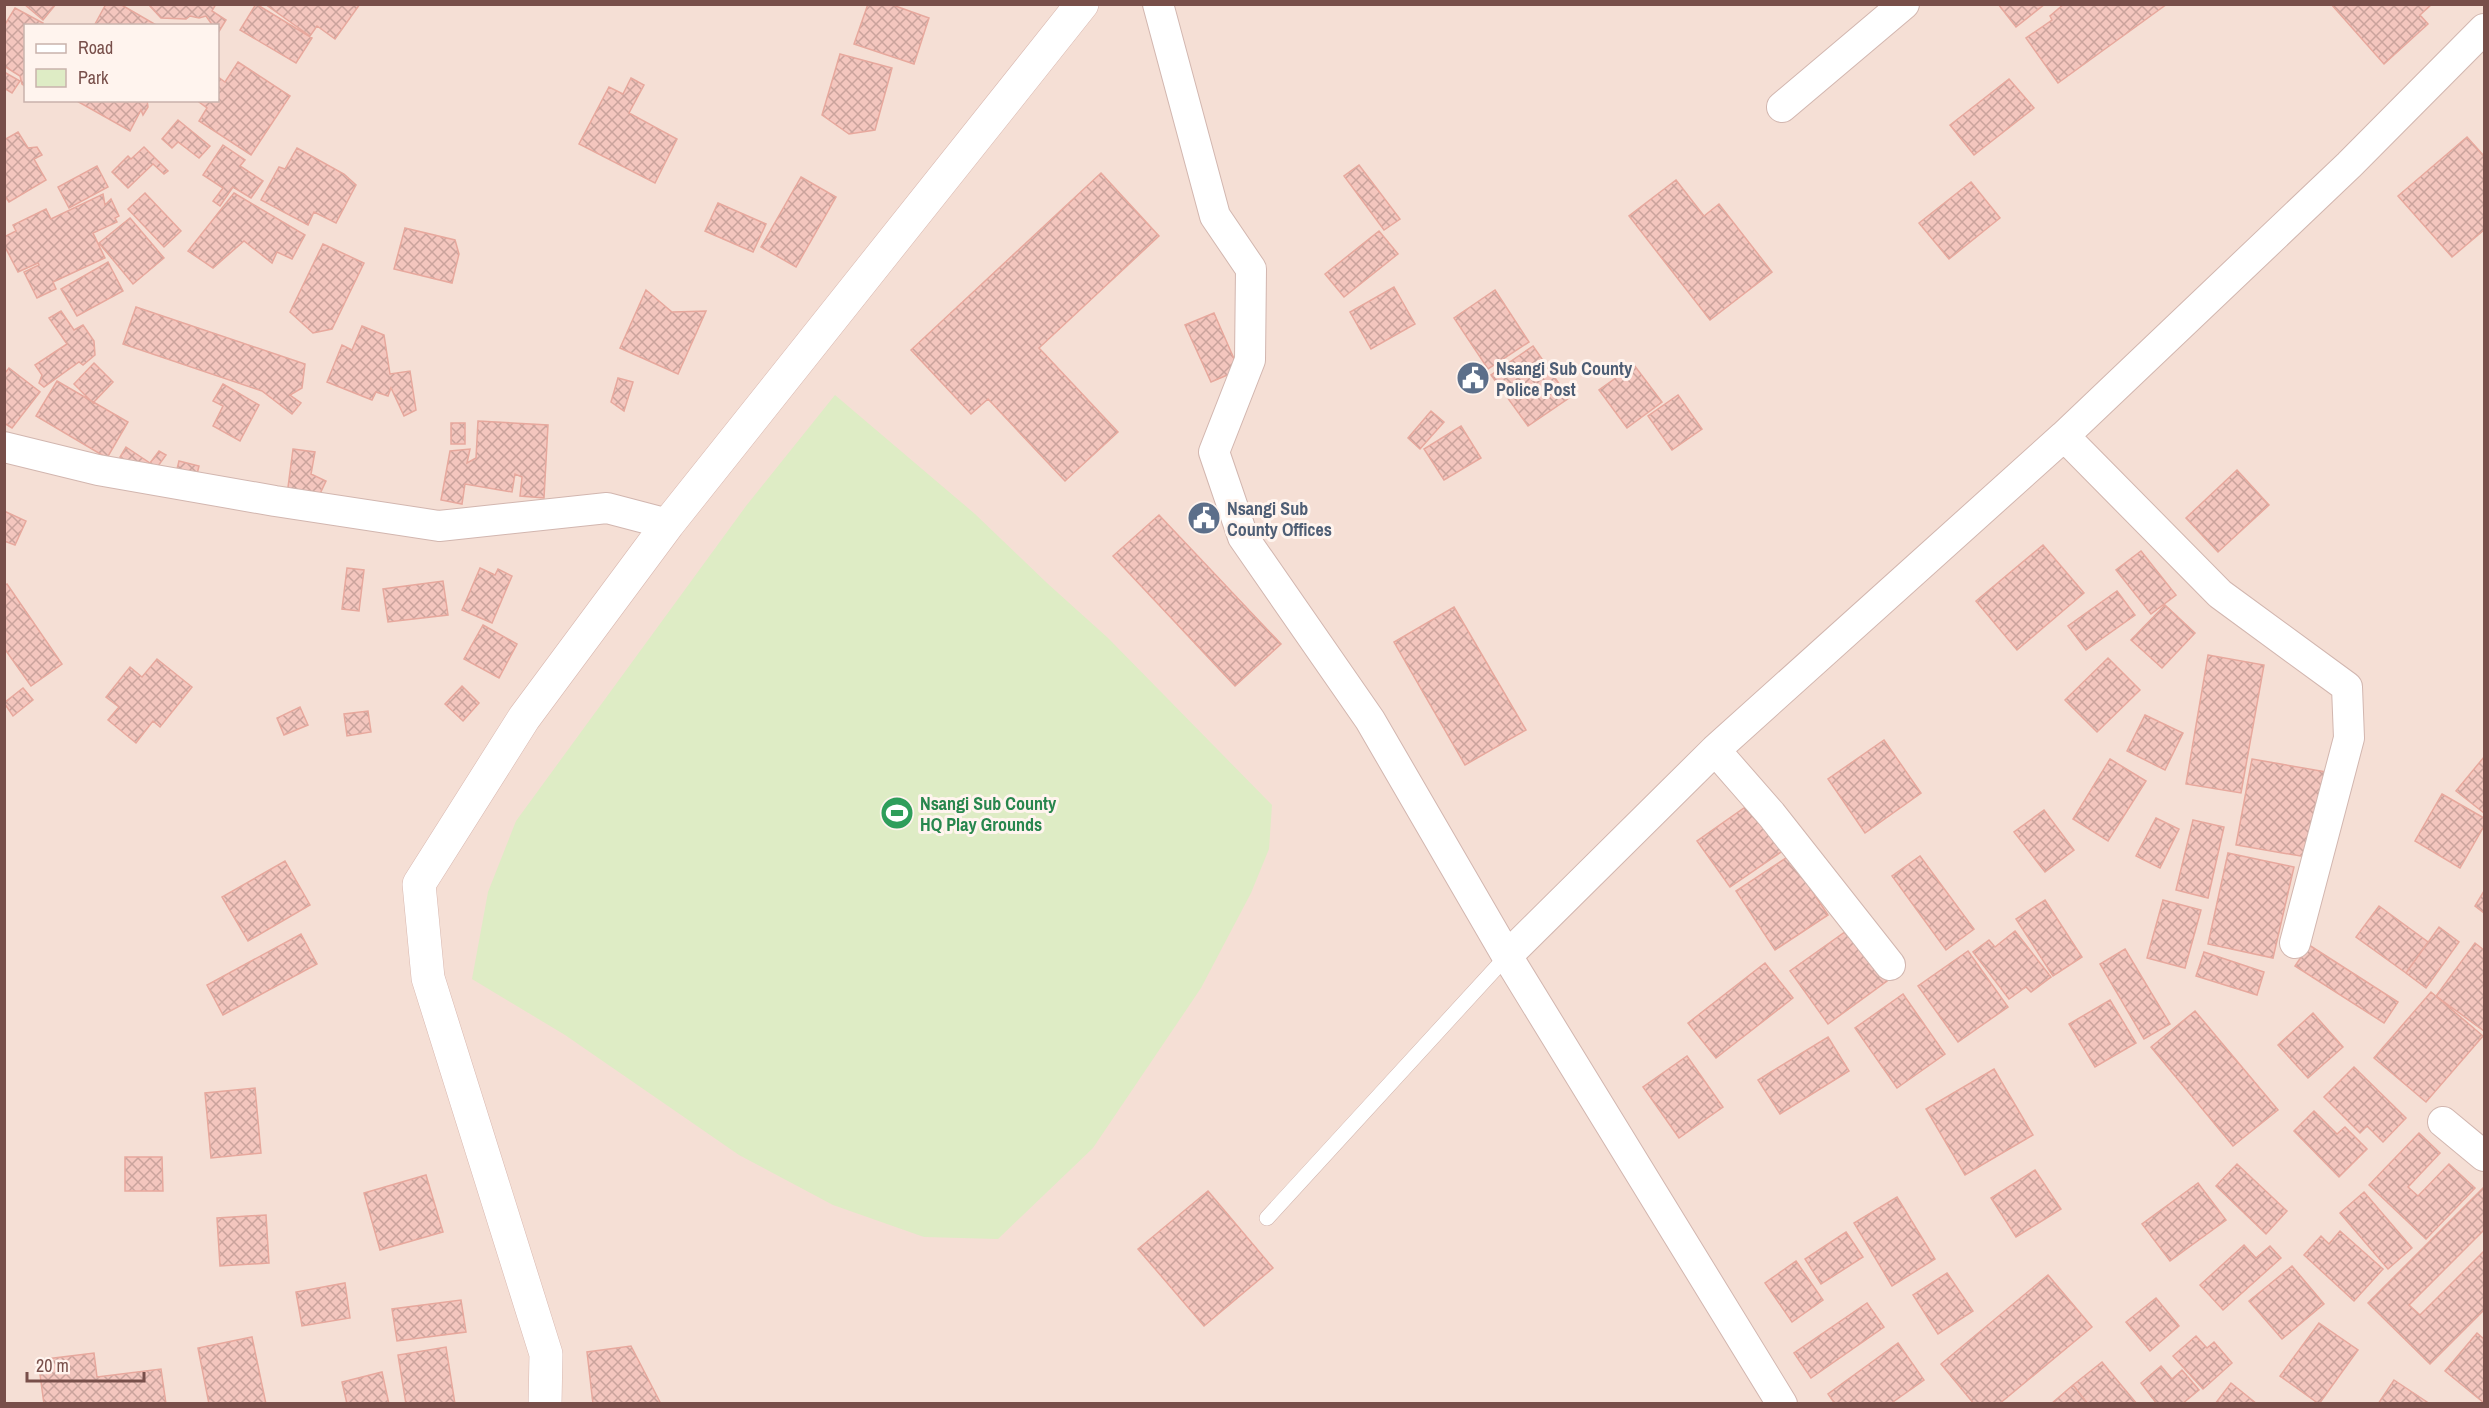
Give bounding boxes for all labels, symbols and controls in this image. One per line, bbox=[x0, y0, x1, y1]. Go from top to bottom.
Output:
legend bbox=[24, 24, 219, 102]
text: Road bbox=[78, 35, 113, 60]
text: Park bbox=[78, 65, 109, 90]
place label: Nsangi Sub County Police Post bbox=[1496, 356, 1633, 402]
public building icon: Nsangi Sub County Police Post bbox=[1455, 360, 1491, 396]
place label: Nsangi Sub County Offices bbox=[1227, 496, 1332, 542]
public building icon: Nsangi Sub County Offices bbox=[1186, 500, 1222, 536]
place label: Nsangi Sub County HQ Play Grounds bbox=[920, 791, 1057, 837]
sports icon: Nsangi Sub County HQ Play Grounds bbox=[879, 795, 915, 831]
scale bar bbox=[27, 1345, 144, 1383]
text: 20 m bbox=[36, 1353, 69, 1378]

